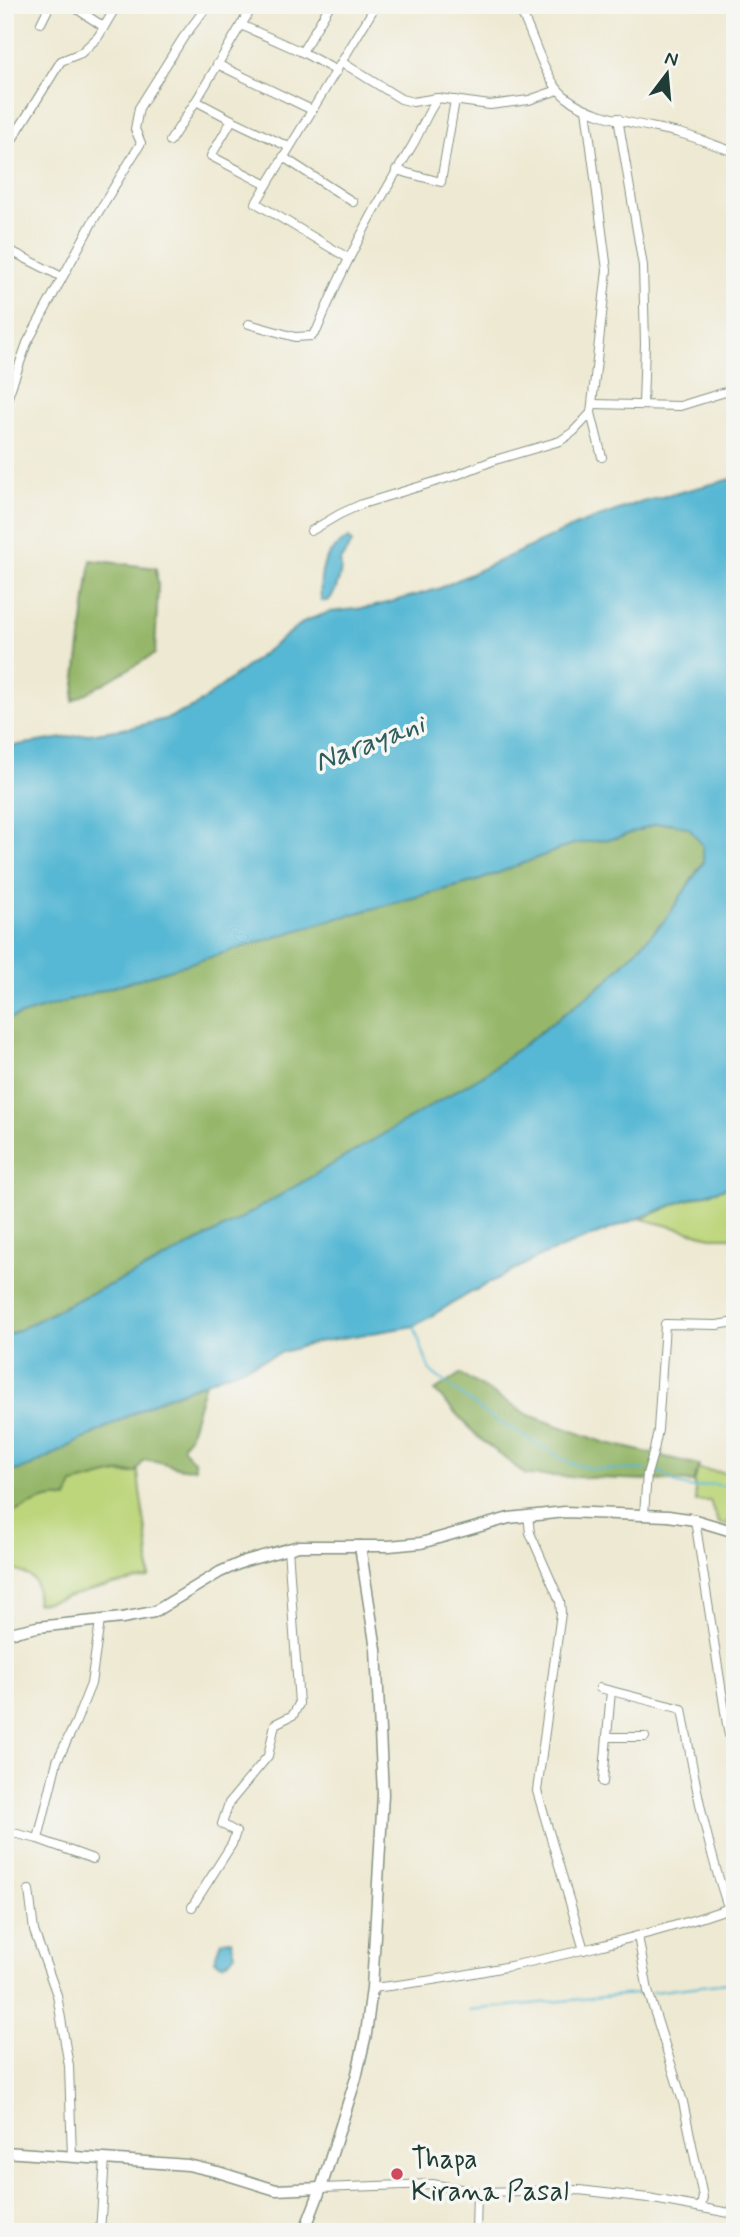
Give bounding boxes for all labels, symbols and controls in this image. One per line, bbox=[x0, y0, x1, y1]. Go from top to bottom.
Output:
north arrow bbox=[632, 38, 702, 108]
text: N bbox=[662, 45, 681, 73]
water label: Narayani bbox=[309, 703, 433, 782]
place label: Thapa Kirana Pasal bbox=[411, 2142, 569, 2211]
marker: Thapa Kirana Pasal bbox=[389, 2166, 405, 2182]

